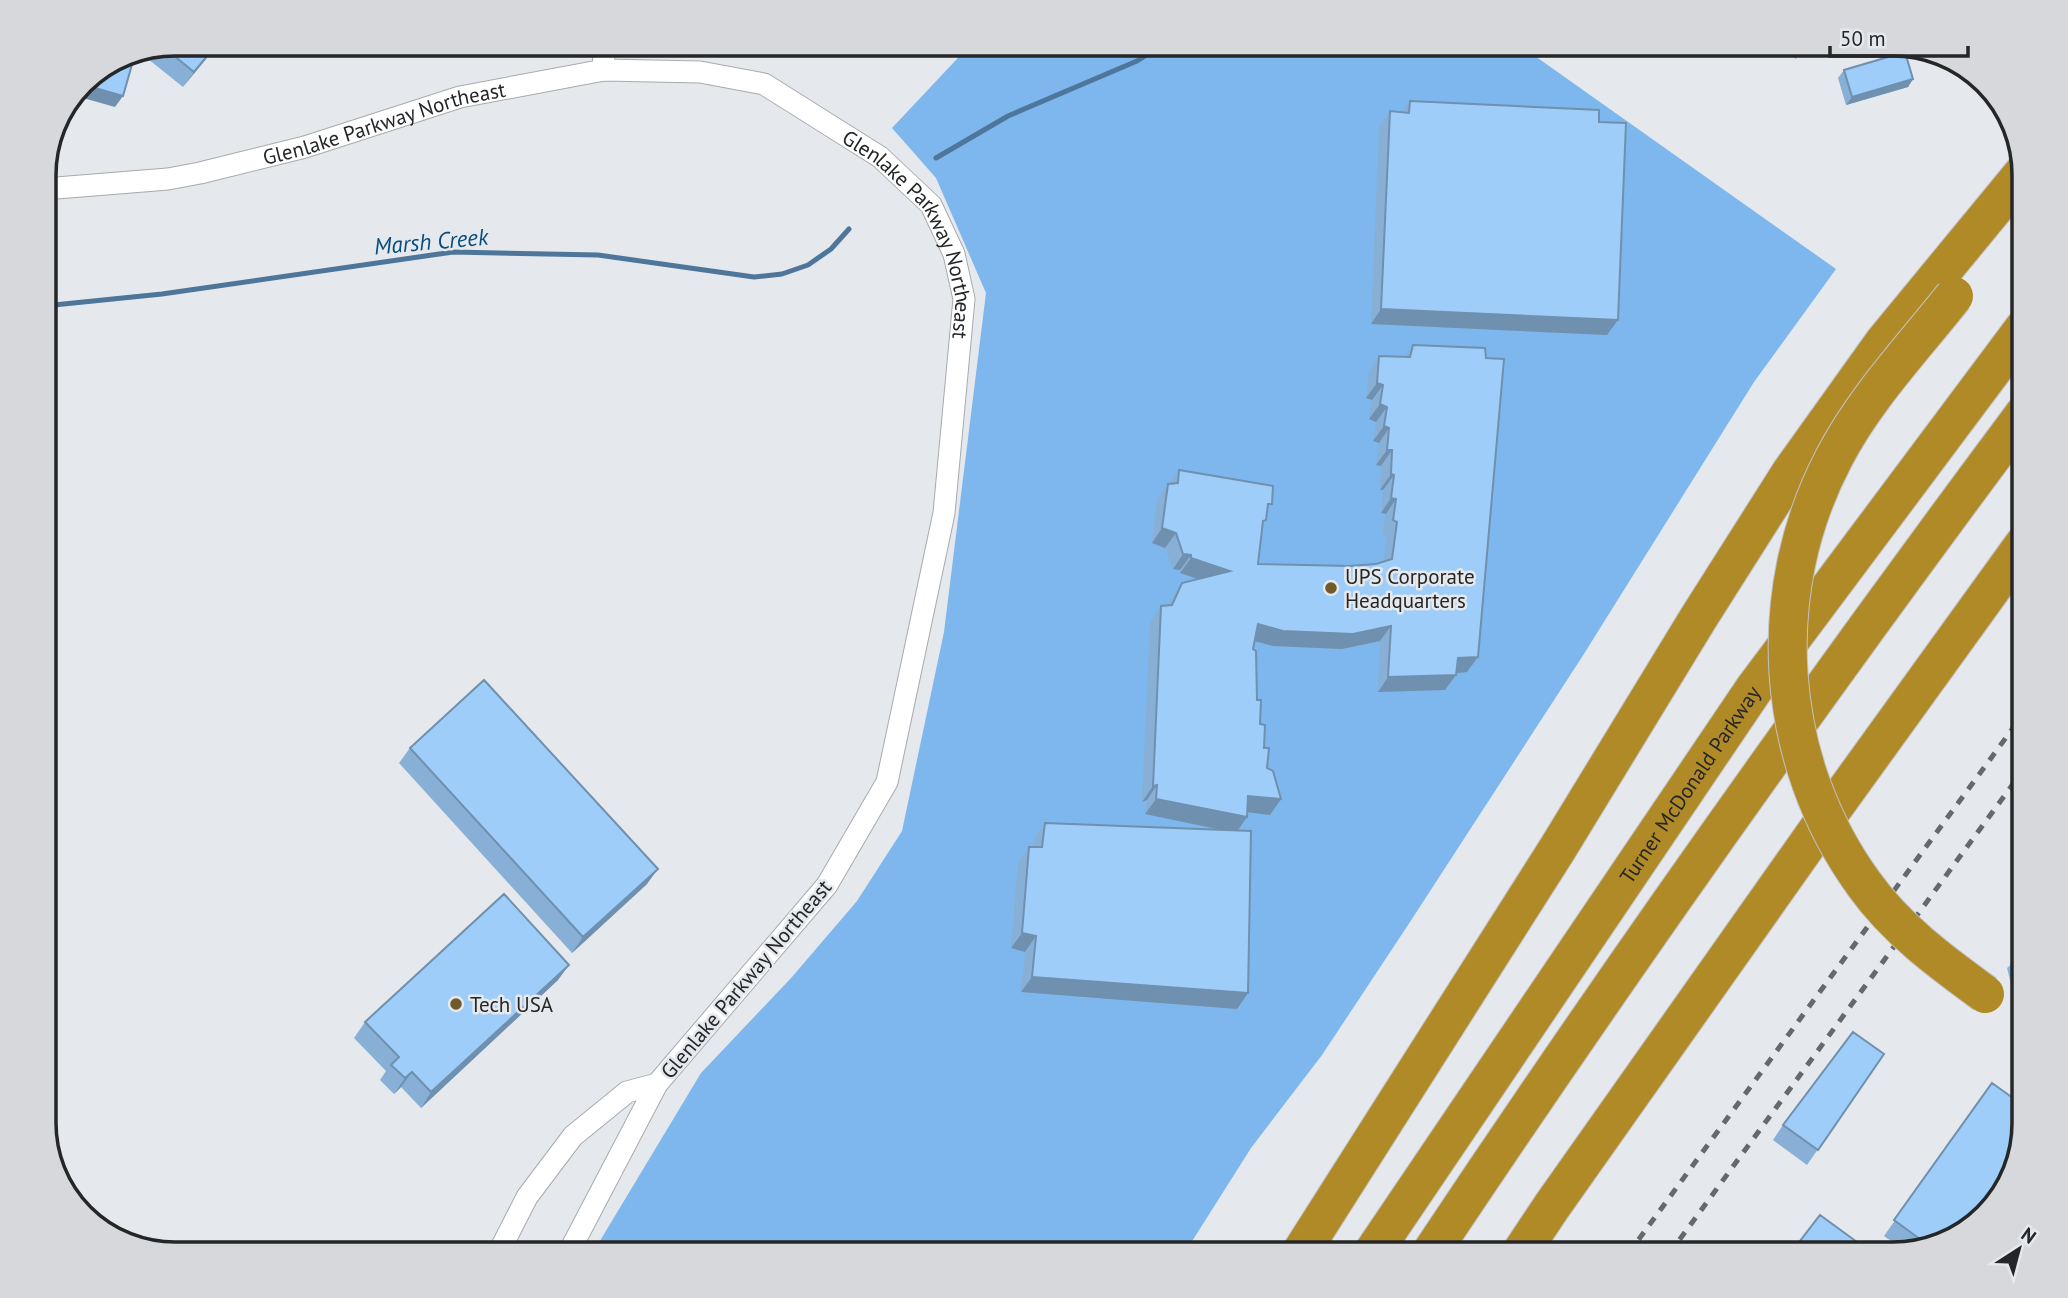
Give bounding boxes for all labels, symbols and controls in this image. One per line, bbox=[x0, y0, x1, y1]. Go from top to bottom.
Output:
scale bar bbox=[1830, 14, 1968, 58]
text: 50 m bbox=[1840, 25, 1886, 52]
street label: Glenlake Parkway Northeast bbox=[260, 75, 508, 170]
street label: Glenlake Parkway Northeast bbox=[838, 123, 978, 340]
water label: Marsh Creek bbox=[373, 221, 491, 260]
place label: UPS Corporate Headquarters bbox=[1345, 563, 1475, 614]
marker: UPS Corporate Headquarters bbox=[1323, 580, 1339, 596]
street label: Turner McDonald Parkway bbox=[1613, 680, 1766, 888]
street label: Glenlake Parkway Northeast bbox=[655, 874, 837, 1084]
place label: Tech USA bbox=[470, 991, 554, 1018]
marker: Tech USA bbox=[448, 996, 464, 1012]
north arrow bbox=[1984, 1214, 2054, 1284]
text: N bbox=[2017, 1222, 2041, 1249]

